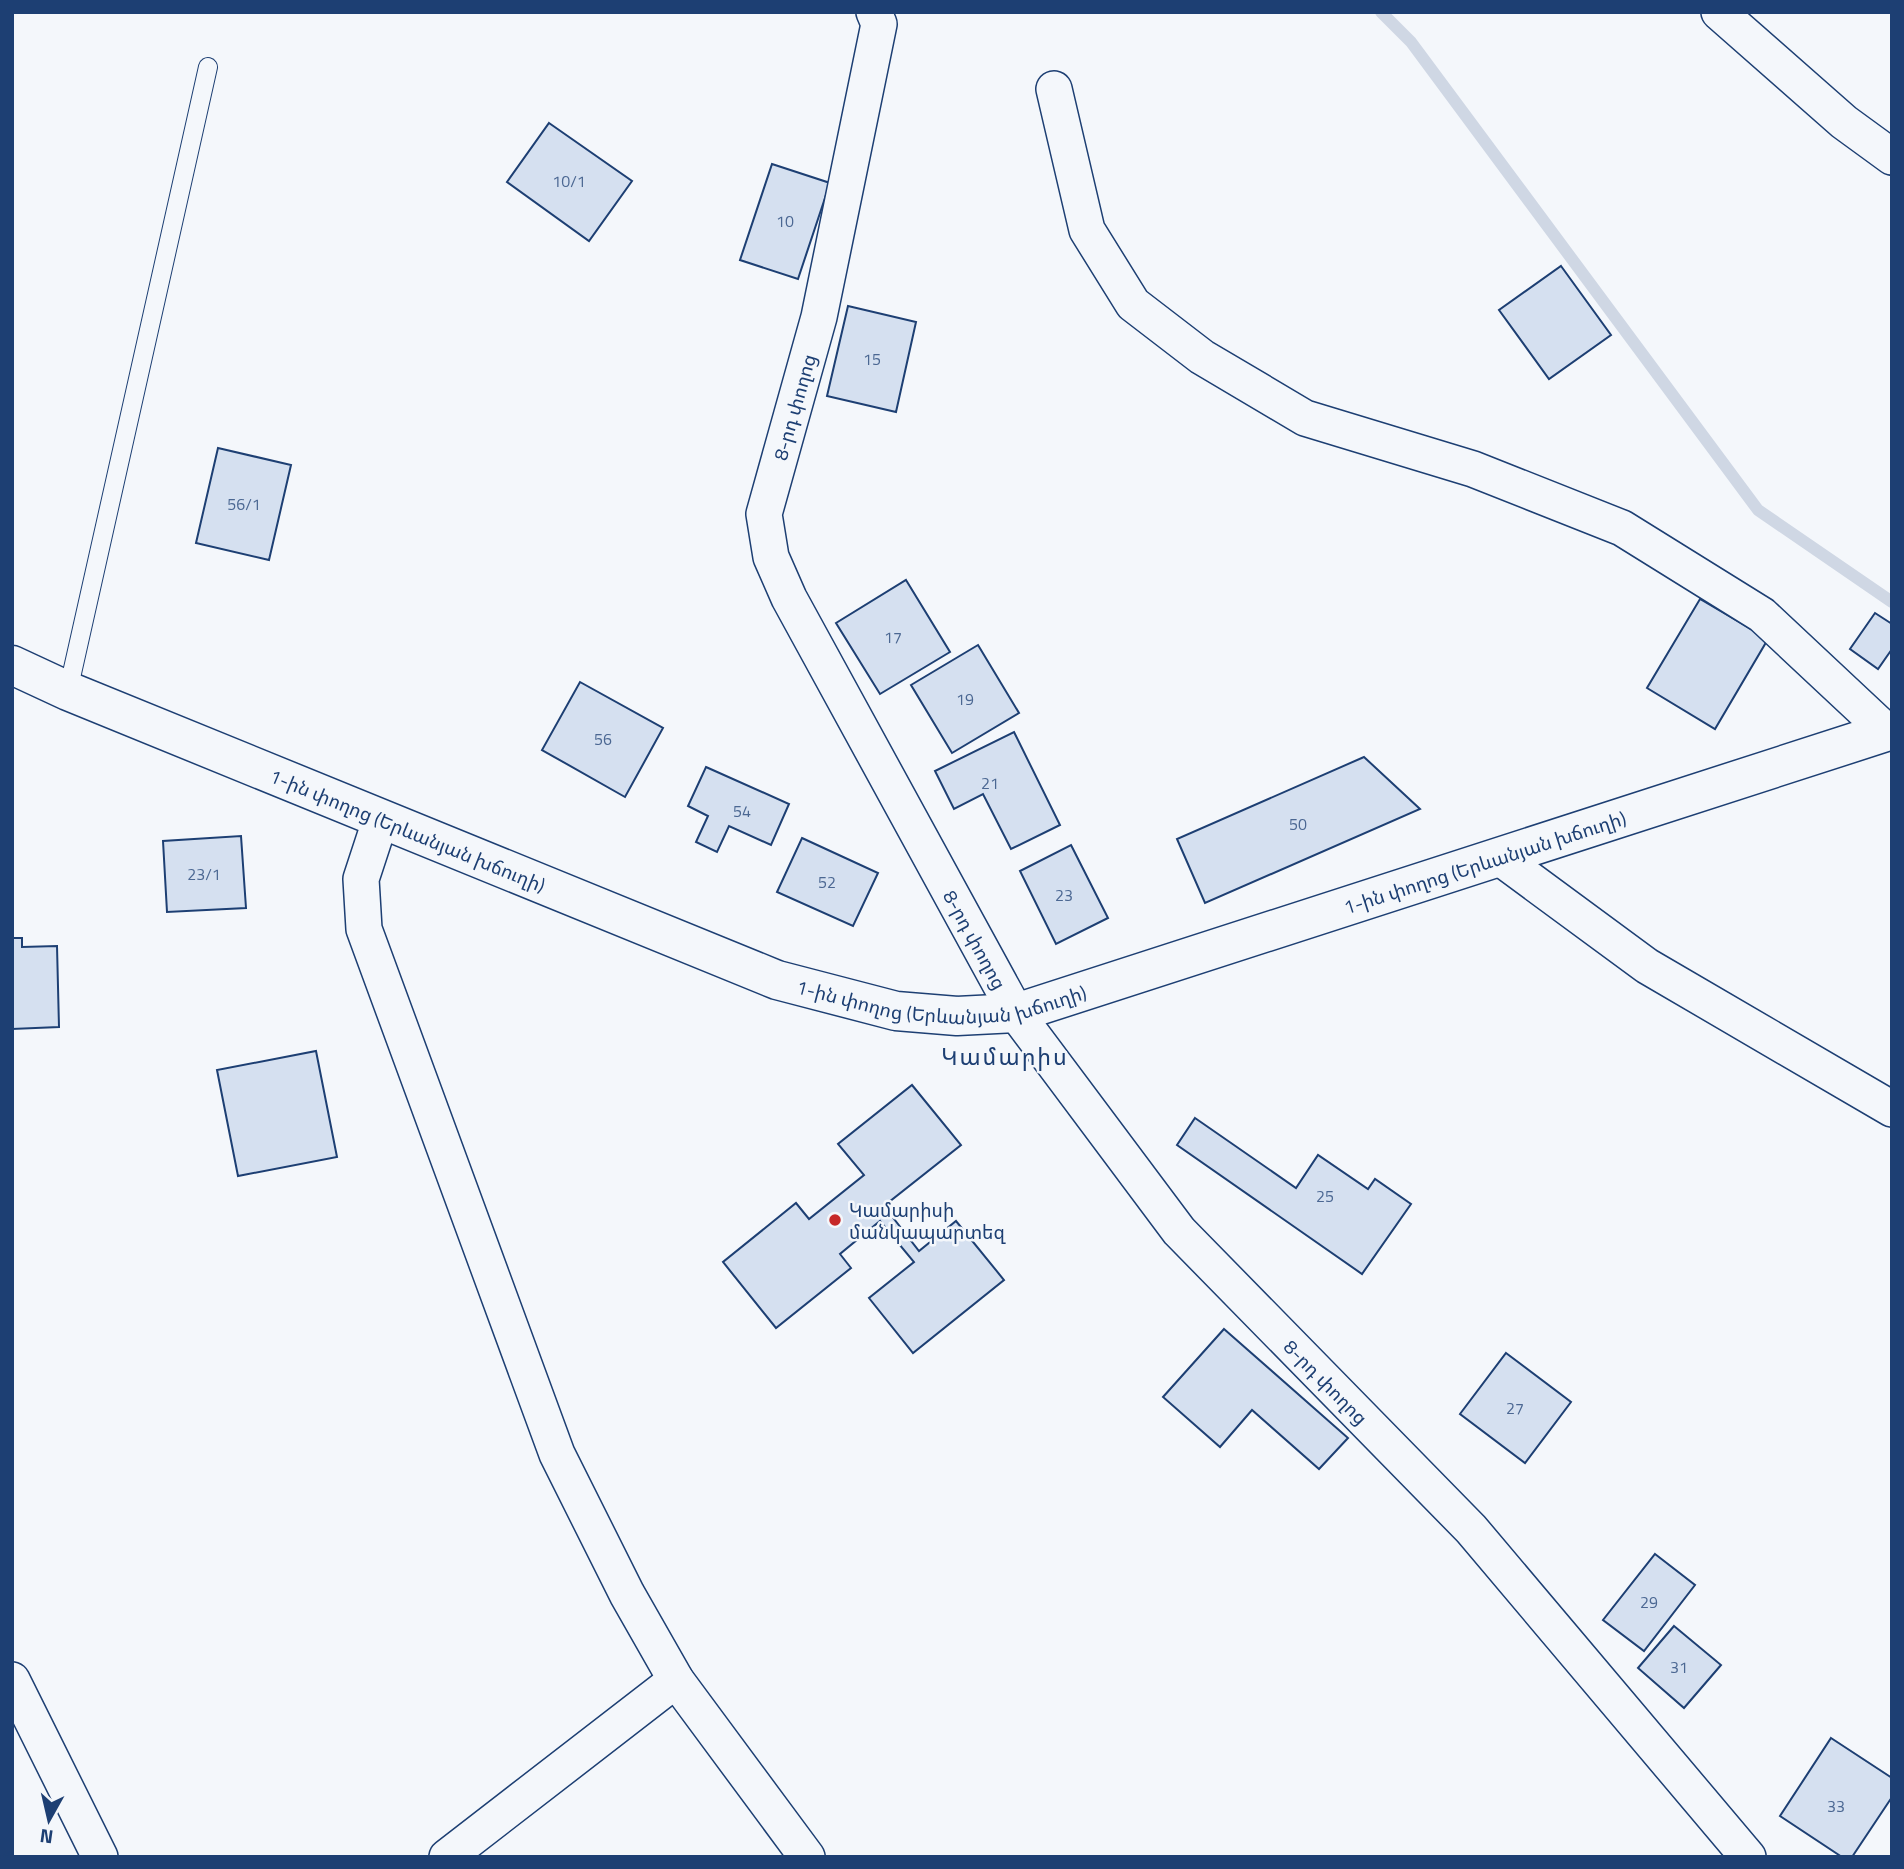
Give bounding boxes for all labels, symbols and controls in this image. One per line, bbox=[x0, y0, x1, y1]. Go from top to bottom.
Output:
house number: 10/1 bbox=[552, 169, 586, 193]
house number: 10 bbox=[776, 209, 794, 233]
house number: 15 bbox=[863, 347, 881, 371]
street label: 8-րդ փողոց bbox=[765, 350, 823, 464]
house number: 56/1 bbox=[227, 492, 261, 516]
house number: 17 bbox=[884, 625, 902, 649]
house number: 19 bbox=[956, 687, 974, 711]
house number: 56 bbox=[594, 727, 612, 751]
street label: 1-ին փողոց (Երևանյան խճուղի) bbox=[266, 760, 550, 899]
house number: 21 bbox=[981, 771, 999, 795]
house number: 54 bbox=[733, 799, 751, 823]
street label: 1-ին փողոց (Երևանյան խճուղի) bbox=[1340, 802, 1629, 921]
house number: 50 bbox=[1289, 812, 1307, 836]
house number: 23/1 bbox=[187, 862, 221, 886]
house number: 52 bbox=[818, 870, 836, 894]
house number: 23 bbox=[1055, 883, 1073, 907]
street label: 8-րդ փողոց bbox=[937, 884, 1015, 994]
street label: 1-ին փողոց (Երևանյան խճուղի) bbox=[794, 971, 1090, 1031]
district label: Կամարիս bbox=[941, 1039, 1069, 1074]
house number: 25 bbox=[1316, 1184, 1334, 1208]
place label: Կամարիսի մանկապարտեզ bbox=[849, 1195, 1006, 1246]
marker: Կամարիսի մանկապարտեզ bbox=[827, 1212, 843, 1228]
street label: 8-րդ փողոց bbox=[1278, 1332, 1375, 1431]
house number: 27 bbox=[1506, 1396, 1524, 1420]
house number: 29 bbox=[1640, 1590, 1658, 1614]
house number: 31 bbox=[1670, 1655, 1688, 1679]
north arrow bbox=[14, 1785, 84, 1855]
house number: 33 bbox=[1827, 1794, 1845, 1818]
text: N bbox=[38, 1822, 55, 1853]

